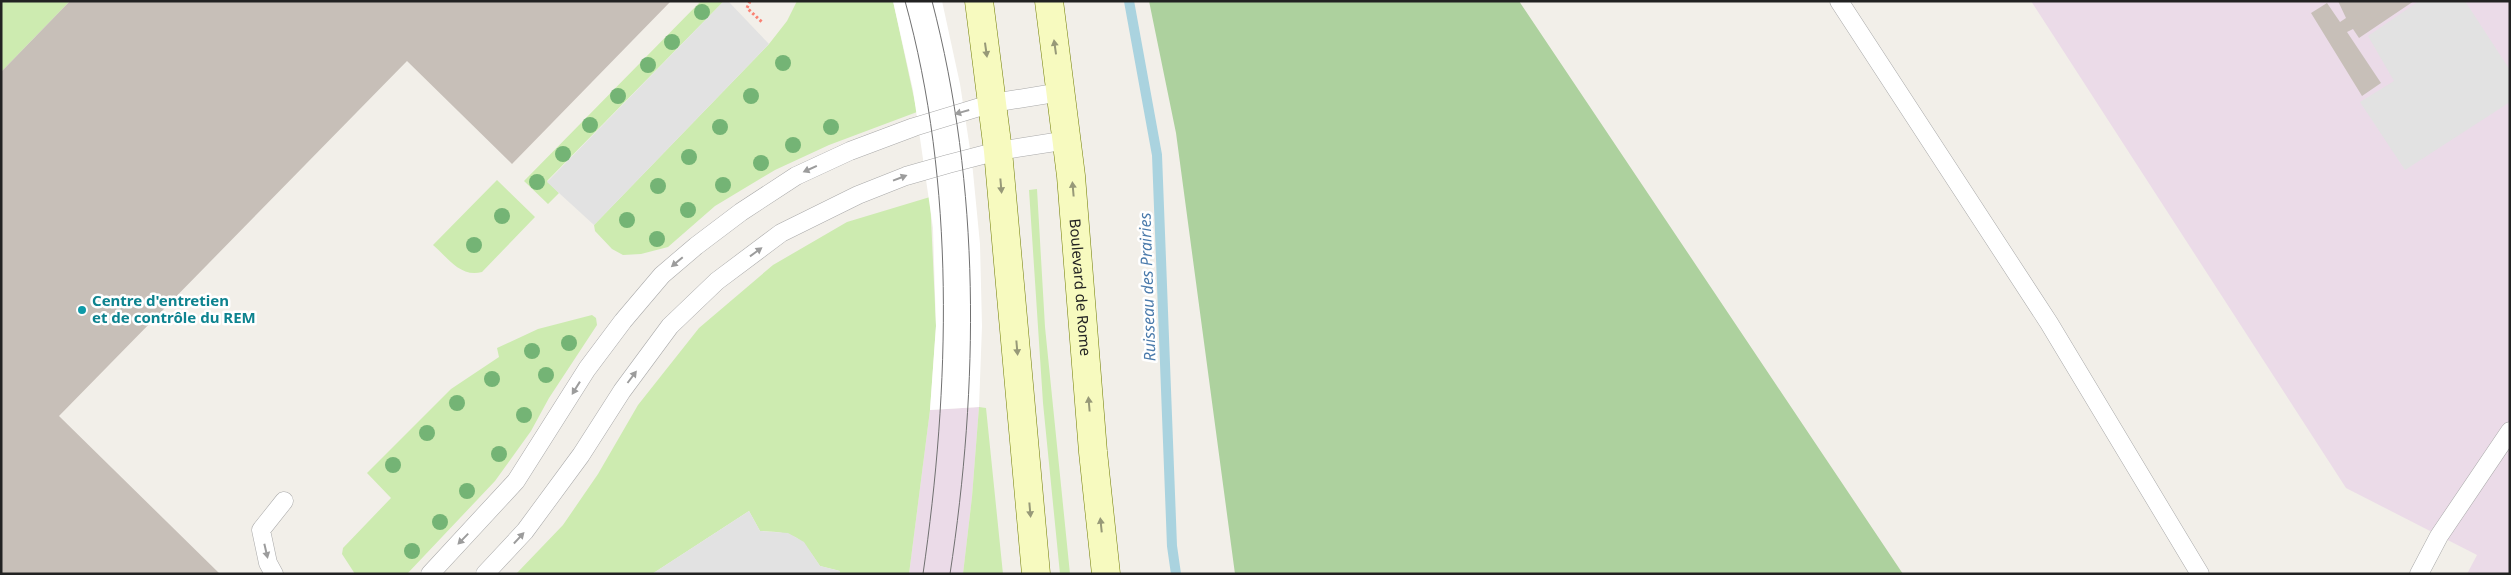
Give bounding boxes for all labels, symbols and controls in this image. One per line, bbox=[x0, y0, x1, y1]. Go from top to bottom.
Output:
one-way arrow bbox=[1051, 38, 1059, 54]
one-way arrow bbox=[982, 42, 990, 58]
one-way arrow bbox=[955, 108, 970, 116]
one-way arrow bbox=[803, 166, 817, 174]
one-way arrow bbox=[893, 174, 908, 182]
one-way arrow bbox=[997, 179, 1005, 195]
one-way arrow bbox=[1068, 181, 1076, 197]
water label: Ruisseau des Prairies bbox=[1133, 212, 1161, 362]
street label: Boulevard de Rome bbox=[1065, 218, 1096, 357]
one-way arrow bbox=[749, 247, 763, 257]
one-way arrow bbox=[671, 256, 684, 267]
place label: Centre d'entretien et de contrôle du REM bbox=[92, 290, 256, 327]
marker: Centre d'entretien et de contrôle du REM bbox=[76, 304, 88, 316]
one-way arrow bbox=[1013, 340, 1021, 356]
one-way arrow bbox=[627, 371, 638, 384]
one-way arrow bbox=[571, 381, 580, 394]
one-way arrow bbox=[1084, 395, 1092, 411]
one-way arrow bbox=[1026, 502, 1034, 518]
one-way arrow bbox=[1097, 517, 1105, 533]
one-way arrow bbox=[457, 533, 469, 545]
one-way arrow bbox=[513, 533, 525, 545]
one-way arrow bbox=[262, 544, 270, 559]

